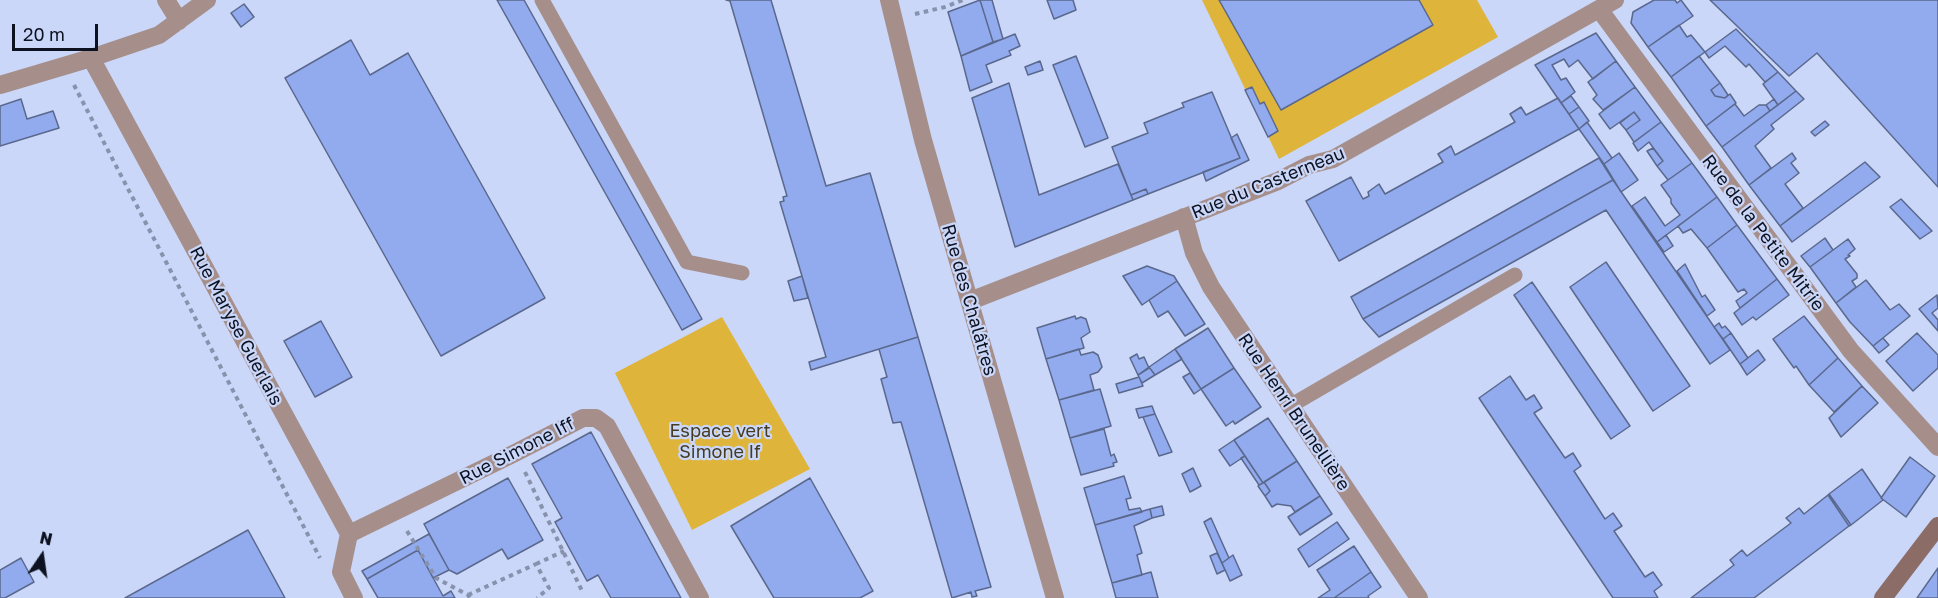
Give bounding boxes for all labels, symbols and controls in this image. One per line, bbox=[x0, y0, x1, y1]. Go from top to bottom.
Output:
scale bar bbox=[15, 12, 100, 50]
text: 20 m bbox=[23, 23, 65, 45]
street label: Rue du Casterneau bbox=[1188, 142, 1348, 224]
street label: Rue de la Petite Mitrie bbox=[1697, 151, 1829, 315]
street label: Rue des Chalâtres bbox=[937, 222, 1001, 378]
street label: Rue Maryse Guerlais bbox=[185, 243, 287, 409]
street label: Rue Henri Brunellière bbox=[1233, 329, 1355, 495]
street label: Rue Simone Iff bbox=[456, 413, 578, 489]
park label: Espace vert Simone If bbox=[669, 420, 771, 462]
north arrow bbox=[12, 526, 72, 586]
text: N bbox=[38, 527, 54, 550]

